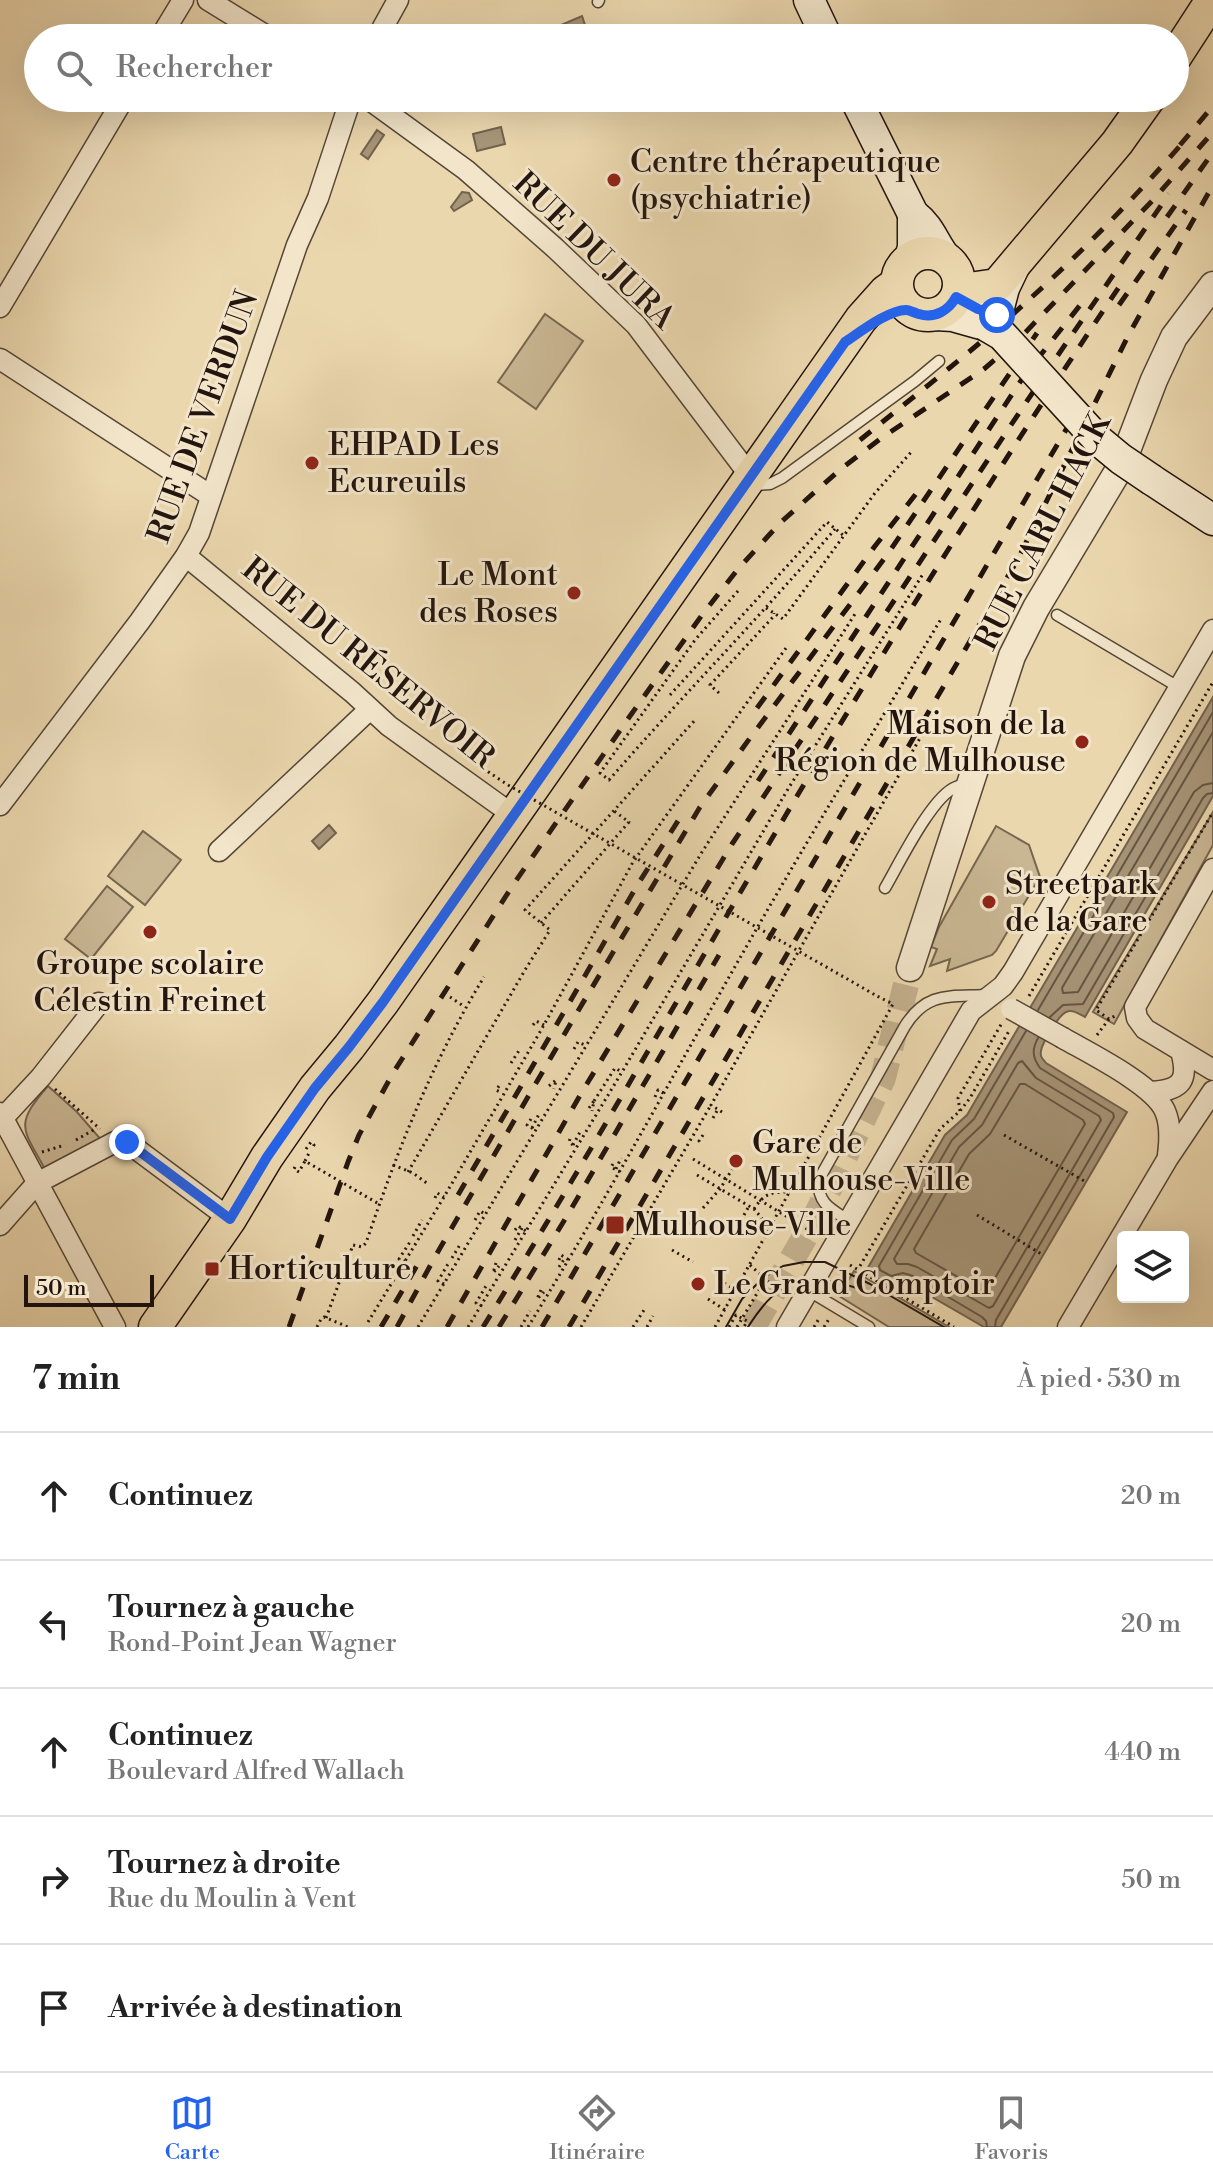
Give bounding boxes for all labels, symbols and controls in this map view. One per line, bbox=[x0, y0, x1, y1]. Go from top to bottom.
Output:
search box bbox=[24, 24, 1189, 112]
icon: search bbox=[52, 46, 96, 90]
text: Rechercher bbox=[116, 49, 273, 87]
place label: Centre thérapeutique (psychiatrie) bbox=[630, 142, 941, 219]
street label: RUE DU JURA bbox=[505, 164, 684, 339]
marker: Centre thérapeutique (psychiatrie) bbox=[605, 171, 623, 189]
street label: RUE DE VERDUN bbox=[139, 285, 267, 549]
route start bbox=[979, 297, 1015, 333]
street label: RUE CARL HACK bbox=[966, 405, 1121, 657]
place label: EHPAD Les Ecureuils bbox=[328, 425, 499, 502]
marker: EHPAD Les Ecureuils bbox=[303, 454, 321, 472]
street label: RUE DU RÉSERVOIR bbox=[234, 547, 504, 778]
place label: Le Mont des Roses bbox=[419, 555, 558, 632]
marker: Le Mont des Roses bbox=[565, 584, 583, 602]
place label: Maison de la Région de Mulhouse bbox=[775, 704, 1067, 781]
marker: Maison de la Région de Mulhouse bbox=[1073, 733, 1091, 751]
place label: Streetpark de la Gare bbox=[1005, 864, 1159, 941]
marker: Streetpark de la Gare bbox=[980, 893, 998, 911]
marker: Groupe scolaire Célestin Freinet bbox=[141, 923, 159, 941]
place label: Groupe scolaire Célestin Freinet bbox=[33, 944, 267, 1021]
place label: Gare de Mulhouse-Ville bbox=[752, 1123, 971, 1200]
route end bbox=[109, 1124, 145, 1160]
marker: Gare de Mulhouse-Ville bbox=[727, 1152, 745, 1170]
place label: Mulhouse-Ville bbox=[633, 1205, 852, 1245]
marker: Mulhouse-Ville bbox=[604, 1214, 626, 1236]
map controls bbox=[1117, 1231, 1189, 1303]
button: layers bbox=[1117, 1231, 1189, 1303]
place label: Horticulture bbox=[228, 1249, 411, 1289]
marker: Horticulture bbox=[203, 1260, 221, 1278]
place label: Le Grand Comptoir bbox=[714, 1264, 995, 1304]
scale bar bbox=[24, 1271, 154, 1307]
text: 50 m bbox=[36, 1275, 87, 1302]
marker: Le Grand Comptoir bbox=[689, 1275, 707, 1293]
text: 7 min bbox=[32, 1358, 120, 1400]
text: À pied · 530 m bbox=[1017, 1363, 1181, 1395]
icon: ahead bbox=[32, 1474, 76, 1518]
text: Continuez bbox=[108, 1477, 253, 1515]
text: 20 m bbox=[1121, 1480, 1181, 1512]
text: Tournez à gauche bbox=[108, 1589, 355, 1627]
icon: left bbox=[32, 1602, 76, 1646]
text: 20 m bbox=[1121, 1608, 1181, 1640]
text: Rond-Point Jean Wagner bbox=[108, 1627, 397, 1659]
text: Continuez bbox=[108, 1717, 253, 1755]
icon: ahead bbox=[32, 1730, 76, 1774]
text: 440 m bbox=[1104, 1736, 1181, 1768]
text: Boulevard Alfred Wallach bbox=[108, 1755, 405, 1787]
text: Tournez à droite bbox=[108, 1845, 341, 1883]
icon: right bbox=[32, 1858, 76, 1902]
text: 50 m bbox=[1121, 1864, 1181, 1896]
text: Rue du Moulin à Vent bbox=[108, 1883, 356, 1915]
icon: arrive bbox=[32, 1986, 76, 2030]
text: Arrivée à destination bbox=[108, 1989, 402, 2027]
tab: Carte bbox=[165, 2091, 220, 2166]
tab: Itinéraire bbox=[549, 2091, 645, 2166]
tab: Favoris bbox=[975, 2091, 1048, 2166]

